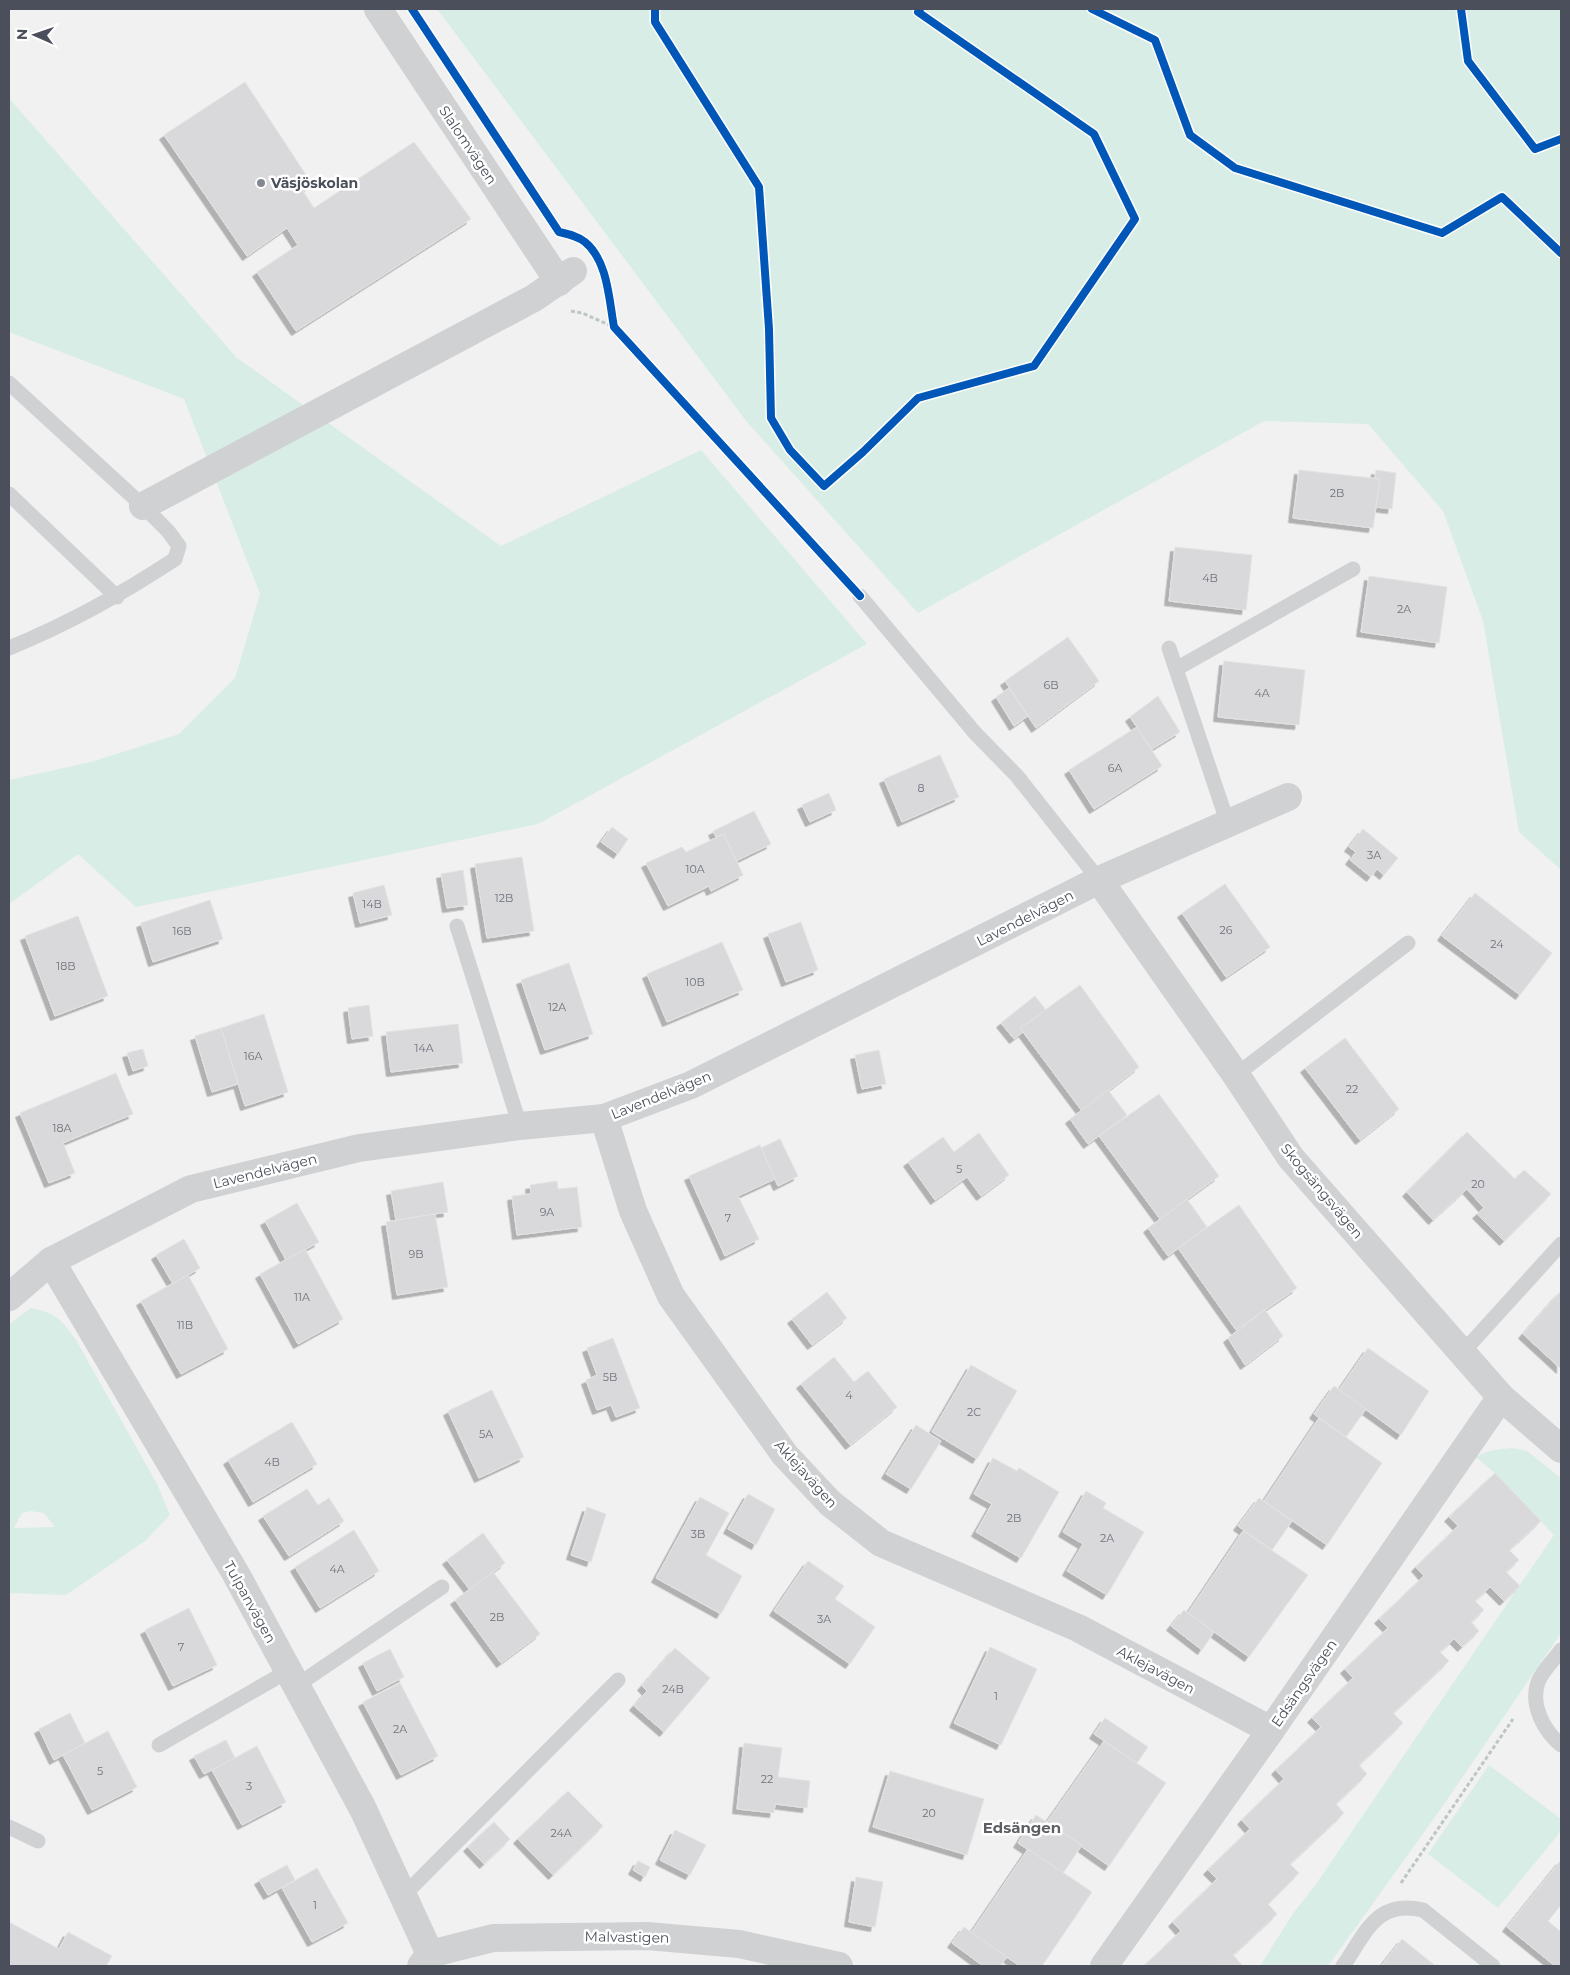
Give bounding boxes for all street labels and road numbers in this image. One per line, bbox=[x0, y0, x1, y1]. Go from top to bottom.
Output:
street label: Slalomvägen bbox=[435, 102, 501, 188]
street label: Lavendelvägen bbox=[973, 886, 1077, 950]
street label: Lavendelvägen bbox=[608, 1067, 714, 1123]
street label: Skogsängsvägen bbox=[1277, 1140, 1367, 1242]
street label: Lavendelvägen bbox=[211, 1149, 319, 1193]
street label: Aklejavägen bbox=[771, 1436, 841, 1512]
street label: Tulpanvägen bbox=[220, 1558, 280, 1646]
street label: Edsängsvägen bbox=[1267, 1636, 1341, 1730]
street label: Aklejavägen bbox=[1114, 1642, 1198, 1698]
street label: Malvastigen bbox=[584, 1927, 670, 1947]

